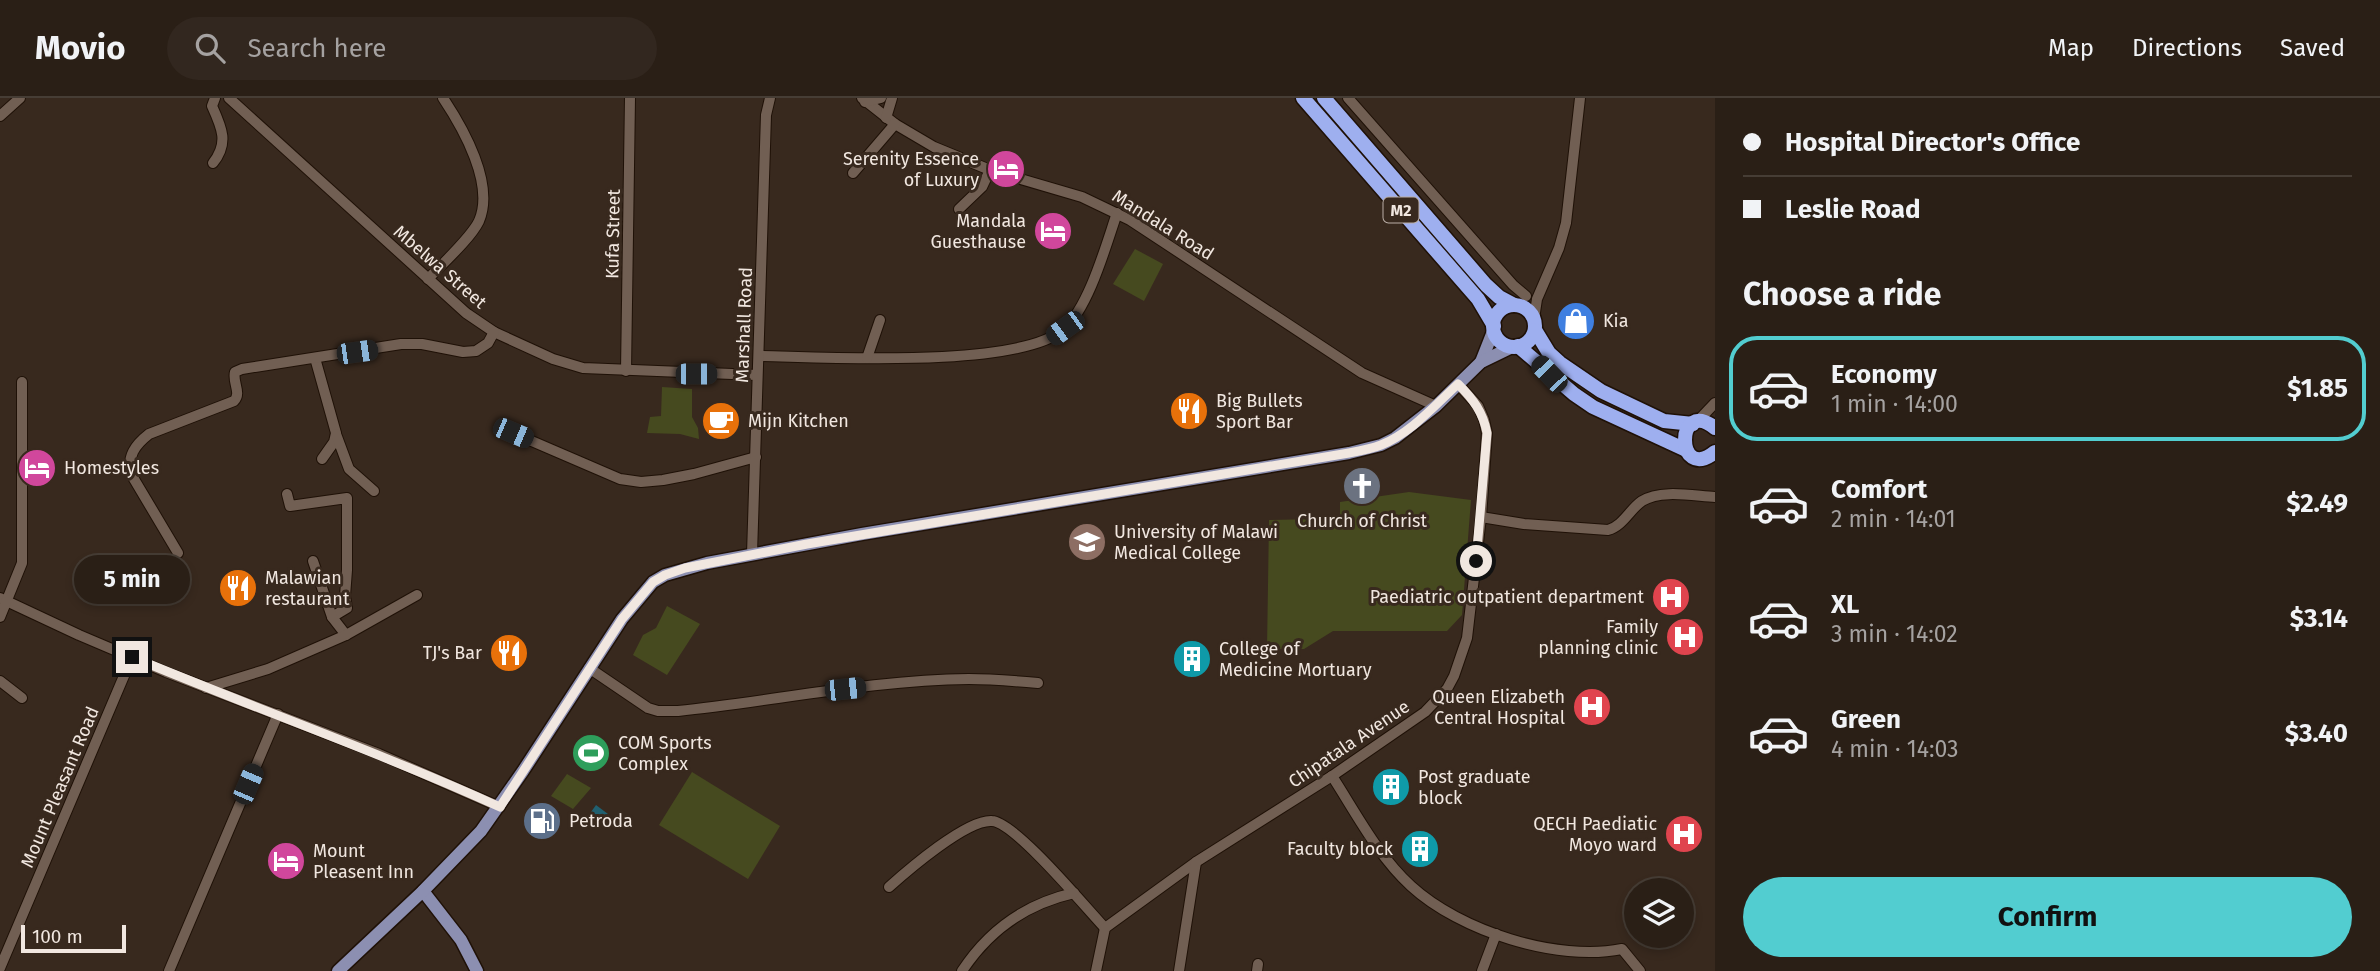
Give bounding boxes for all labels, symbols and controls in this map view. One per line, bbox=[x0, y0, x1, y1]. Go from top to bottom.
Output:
search box bbox=[167, 17, 657, 80]
text: Movio bbox=[35, 28, 125, 68]
icon: search bbox=[191, 29, 229, 67]
text: Search here bbox=[247, 33, 386, 64]
text: Map bbox=[2048, 34, 2094, 62]
text: Directions bbox=[2132, 34, 2242, 62]
text: Saved bbox=[2280, 34, 2345, 62]
text: Hospital Director's Office bbox=[1785, 127, 2080, 158]
place label: Serenity Essence of Luxury bbox=[843, 148, 979, 191]
hotel icon: Serenity Essence of Luxury bbox=[985, 148, 1027, 190]
street label: Mandala Road bbox=[1108, 185, 1218, 265]
street label: Kufa Street bbox=[601, 188, 625, 279]
text: Leslie Road bbox=[1785, 194, 1921, 225]
road number: M2 bbox=[1384, 198, 1418, 222]
place label: Mandala Guesthause bbox=[930, 210, 1026, 253]
hotel icon: Mandala Guesthause bbox=[1032, 210, 1074, 252]
street label: Mbelwa Street bbox=[389, 221, 491, 314]
street label: Marshall Road bbox=[731, 267, 757, 383]
text: Choose a ride bbox=[1743, 275, 1941, 313]
shop icon: Kia bbox=[1555, 300, 1597, 342]
car bbox=[1042, 307, 1089, 349]
place label: Kia bbox=[1603, 310, 1628, 332]
car bbox=[335, 339, 380, 365]
car bbox=[1527, 352, 1572, 396]
icon: car bbox=[1747, 357, 1810, 420]
text: Economy bbox=[1831, 359, 1937, 390]
car bbox=[676, 364, 718, 385]
text: $1.85 bbox=[2287, 373, 2348, 404]
restaurant icon: Big Bullets Sport Bar bbox=[1168, 390, 1210, 432]
place label: Big Bullets Sport Bar bbox=[1216, 390, 1303, 433]
text: 1 min · 14:00 bbox=[1831, 390, 1958, 418]
cafe icon: Mijn Kitchen bbox=[700, 400, 742, 442]
place label: Mijn Kitchen bbox=[748, 410, 849, 432]
car bbox=[490, 415, 537, 451]
hotel icon: Homestyles bbox=[16, 447, 58, 489]
place label: Homestyles bbox=[64, 457, 159, 479]
church icon: Church of Christ bbox=[1341, 465, 1383, 507]
icon: car bbox=[1747, 472, 1810, 535]
text: Comfort bbox=[1831, 474, 1927, 505]
text: $2.49 bbox=[2286, 488, 2348, 519]
text: 2 min · 14:01 bbox=[1831, 505, 1956, 533]
place label: Church of Christ bbox=[1297, 510, 1427, 532]
school or university icon: University of Malawi Medical College bbox=[1066, 521, 1108, 563]
place label: University of Malawi Medical College bbox=[1114, 521, 1278, 564]
route start bbox=[1460, 545, 1492, 577]
callout: 5 min bbox=[74, 556, 190, 604]
text: 5 min bbox=[104, 565, 160, 593]
restaurant icon: Malawian restaurant bbox=[217, 567, 259, 609]
place label: Malawian restaurant bbox=[265, 567, 350, 610]
hospital icon: Paediatric outpatient department bbox=[1650, 576, 1692, 618]
place label: Paediatric outpatient department bbox=[1370, 586, 1644, 608]
icon: car bbox=[1747, 587, 1810, 650]
text: XL bbox=[1831, 589, 1859, 620]
text: $3.14 bbox=[2290, 603, 2348, 634]
place label: Family planning clinic bbox=[1538, 616, 1658, 659]
hospital icon: Family planning clinic bbox=[1664, 616, 1706, 658]
text: 3 min · 14:02 bbox=[1831, 620, 1958, 648]
restaurant icon: TJ's Bar bbox=[488, 632, 530, 674]
building icon: College of Medicine Mortuary bbox=[1171, 638, 1213, 680]
place label: College of Medicine Mortuary bbox=[1219, 638, 1372, 681]
route end bbox=[116, 641, 148, 673]
place label: TJ's Bar bbox=[423, 642, 482, 664]
car bbox=[824, 676, 867, 702]
place label: Queen Elizabeth Central Hospital bbox=[1432, 686, 1565, 729]
hospital icon: Queen Elizabeth Central Hospital bbox=[1571, 686, 1613, 728]
street label: Chipatala Avenue bbox=[1284, 695, 1414, 793]
icon: car bbox=[1747, 702, 1810, 765]
street label: Mount Pleasant Road bbox=[16, 703, 104, 871]
text: Green bbox=[1831, 704, 1901, 735]
text: $3.40 bbox=[2285, 718, 2348, 749]
sports icon: COM Sports Complex bbox=[570, 732, 612, 774]
place label: COM Sports Complex bbox=[618, 732, 712, 775]
text: 4 min · 14:03 bbox=[1831, 735, 1959, 763]
car bbox=[231, 761, 266, 807]
building icon: Post graduate block bbox=[1370, 766, 1412, 808]
place label: Post graduate block bbox=[1418, 766, 1531, 809]
fuel station icon: Petroda bbox=[521, 800, 563, 842]
place label: Petroda bbox=[569, 810, 633, 832]
place label: QECH Paediatic Moyo ward bbox=[1533, 813, 1657, 856]
hospital icon: QECH Paediatic Moyo ward bbox=[1663, 813, 1705, 855]
building icon: Faculty block bbox=[1399, 828, 1441, 870]
place label: Faculty block bbox=[1287, 838, 1394, 860]
hotel icon: Mount Pleasent Inn bbox=[265, 840, 307, 882]
place label: Mount Pleasent Inn bbox=[313, 840, 414, 883]
button: Confirm bbox=[1743, 877, 2352, 957]
map controls bbox=[1624, 878, 1694, 948]
button: layers bbox=[1624, 878, 1694, 948]
scale bar bbox=[21, 922, 126, 954]
text: 100 m bbox=[32, 925, 83, 948]

